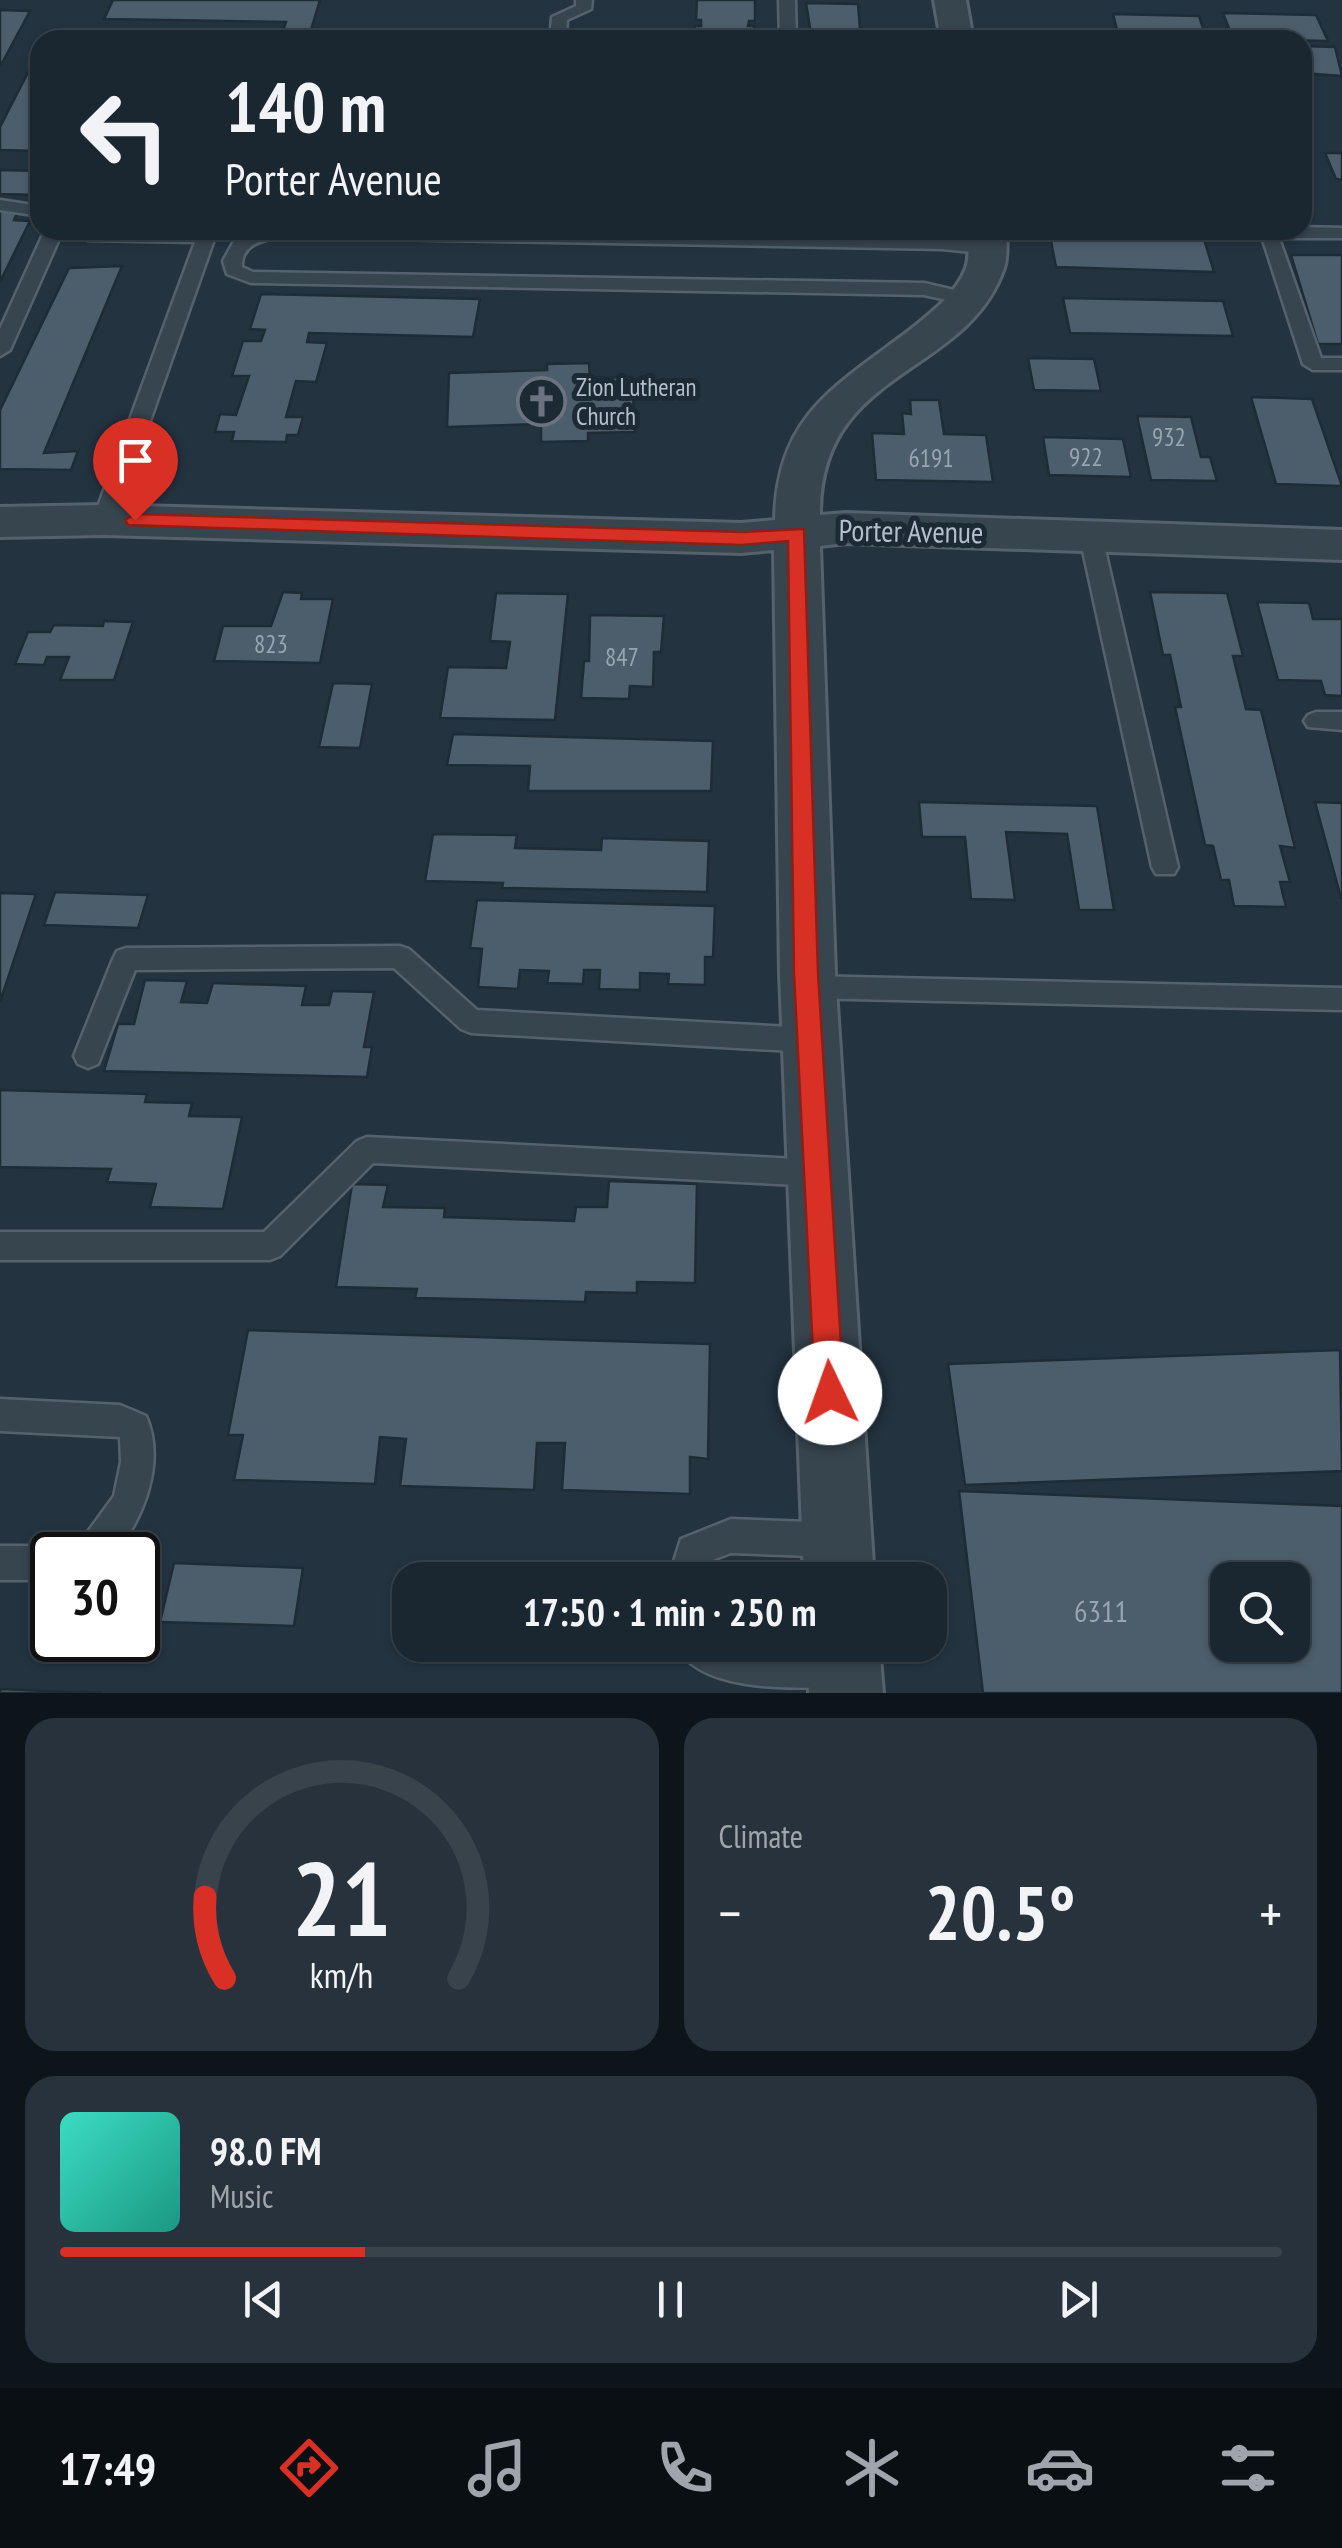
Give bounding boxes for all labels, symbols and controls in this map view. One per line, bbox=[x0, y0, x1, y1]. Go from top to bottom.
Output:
text: 140 m bbox=[225, 61, 386, 151]
icon: left bbox=[60, 70, 190, 200]
text: Porter Avenue bbox=[225, 149, 442, 207]
place label: Zion Lutheran Church bbox=[576, 371, 696, 432]
church icon: Zion Lutheran Church bbox=[515, 375, 567, 427]
pin bbox=[93, 418, 178, 521]
house number: 932 bbox=[1152, 421, 1186, 453]
icon: arrive bbox=[108, 433, 163, 488]
house number: 922 bbox=[1069, 441, 1103, 473]
house number: 6191 bbox=[908, 442, 954, 474]
street label: Porter Avenue bbox=[838, 510, 984, 551]
house number: 823 bbox=[254, 628, 288, 660]
house number: 847 bbox=[605, 641, 639, 673]
position arrow bbox=[778, 1341, 882, 1445]
speed limit sign: 30 bbox=[30, 1532, 160, 1662]
map controls bbox=[1210, 1562, 1310, 1662]
button: search bbox=[1210, 1562, 1310, 1662]
text: 17:50 · 1 min · 250 m bbox=[523, 1587, 816, 1636]
house number: 6311 bbox=[1074, 1591, 1128, 1630]
text: Climate bbox=[719, 1815, 803, 1857]
text: 21 bbox=[292, 1830, 391, 1965]
text: 20.5° bbox=[925, 1864, 1076, 1961]
text: − bbox=[719, 1877, 741, 1948]
text: + bbox=[1259, 1877, 1282, 1948]
text: km/h bbox=[310, 1952, 373, 1998]
text: 98.0 FM bbox=[210, 2126, 322, 2175]
text: Music bbox=[210, 2175, 273, 2217]
icon: previous bbox=[236, 2272, 291, 2327]
icon: pause bbox=[643, 2272, 698, 2327]
icon: next bbox=[1051, 2272, 1106, 2327]
icon: directions bbox=[274, 2433, 344, 2503]
icon: music bbox=[462, 2433, 532, 2503]
icon: phone bbox=[650, 2433, 720, 2503]
icon: climate bbox=[837, 2433, 907, 2503]
icon: car bbox=[1025, 2433, 1095, 2503]
icon: filters bbox=[1213, 2433, 1283, 2503]
text: 17:49 bbox=[59, 2439, 156, 2497]

